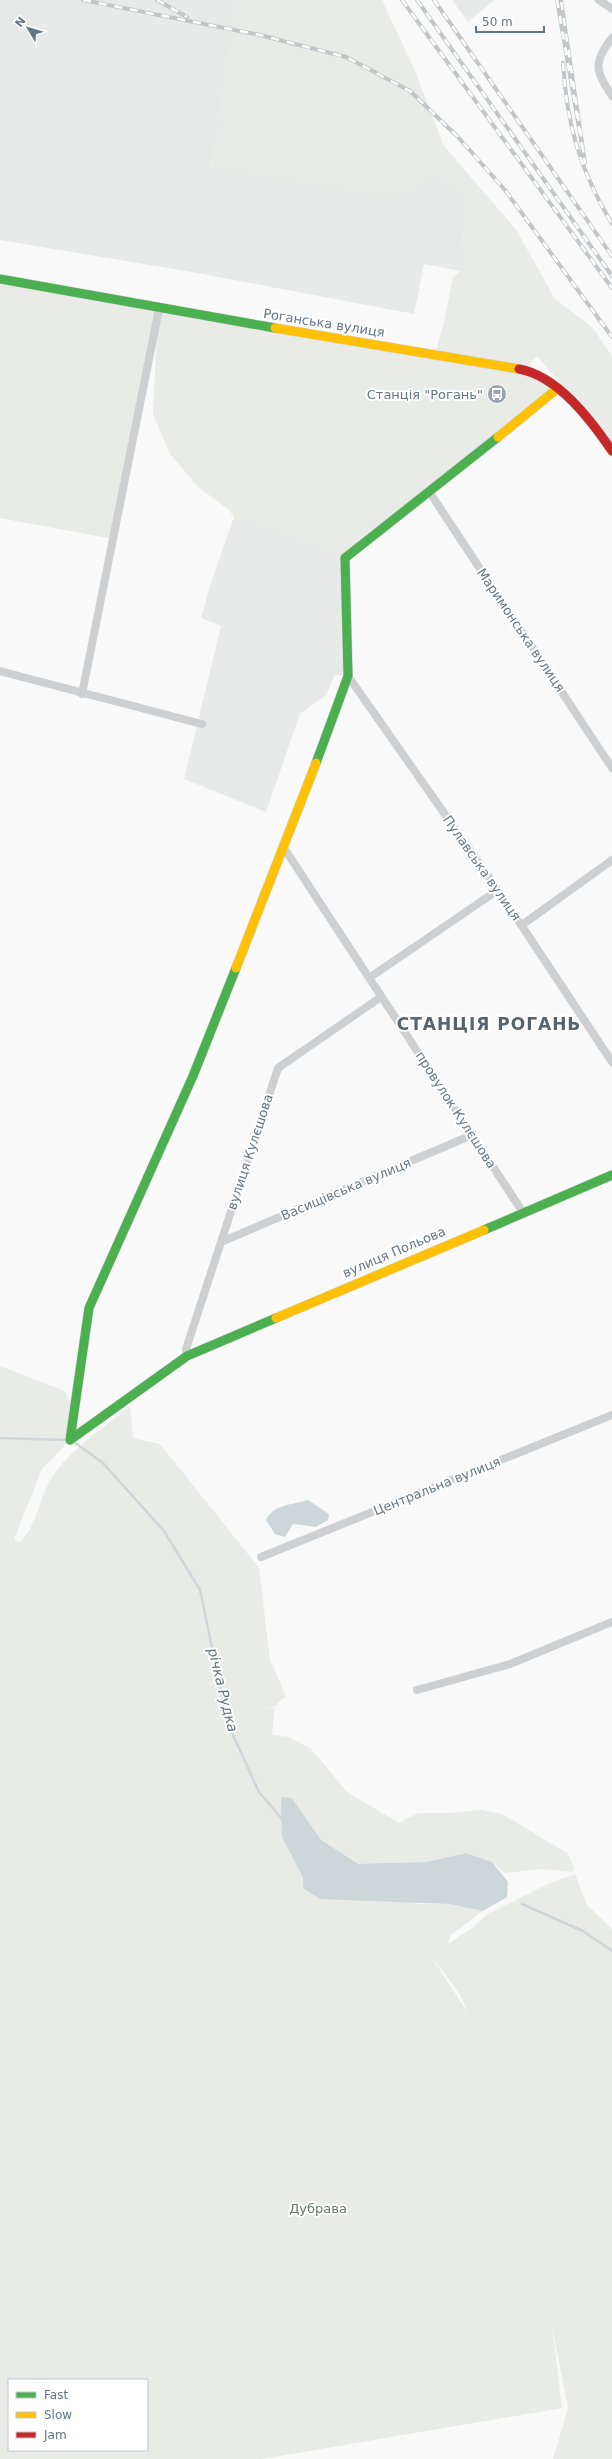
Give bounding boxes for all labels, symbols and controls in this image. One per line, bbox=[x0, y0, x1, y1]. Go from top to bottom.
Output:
north arrow bbox=[8, 8, 48, 48]
scale bar bbox=[476, 8, 544, 34]
text: N bbox=[13, 15, 28, 30]
text: 50 m bbox=[482, 15, 513, 29]
street label: Роганська вулиця bbox=[262, 306, 386, 340]
bus stop icon: Станція "Рогань" bbox=[486, 383, 508, 405]
place label: Станція "Рогань" bbox=[367, 387, 483, 402]
street label: Маримонська вулиця bbox=[474, 565, 568, 695]
street label: Пулавська вулиця bbox=[440, 813, 524, 923]
district label: СТАНЦІЯ РОГАНЬ bbox=[397, 1014, 581, 1034]
street label: провулок Кулєшова bbox=[413, 1049, 499, 1171]
street label: вулиця Кулєшова bbox=[224, 1092, 276, 1212]
street label: Васищівська вулиця bbox=[279, 1155, 413, 1223]
street label: вулиця Польова bbox=[340, 1224, 448, 1280]
street label: Центральна вулиця bbox=[371, 1454, 503, 1518]
water label: річка Рудка bbox=[205, 1645, 241, 1734]
park label: Дубрава bbox=[289, 2201, 347, 2216]
legend bbox=[8, 2379, 148, 2451]
text: Fast bbox=[44, 2388, 68, 2402]
text: Slow bbox=[44, 2408, 72, 2422]
text: Jam bbox=[43, 2428, 67, 2442]

